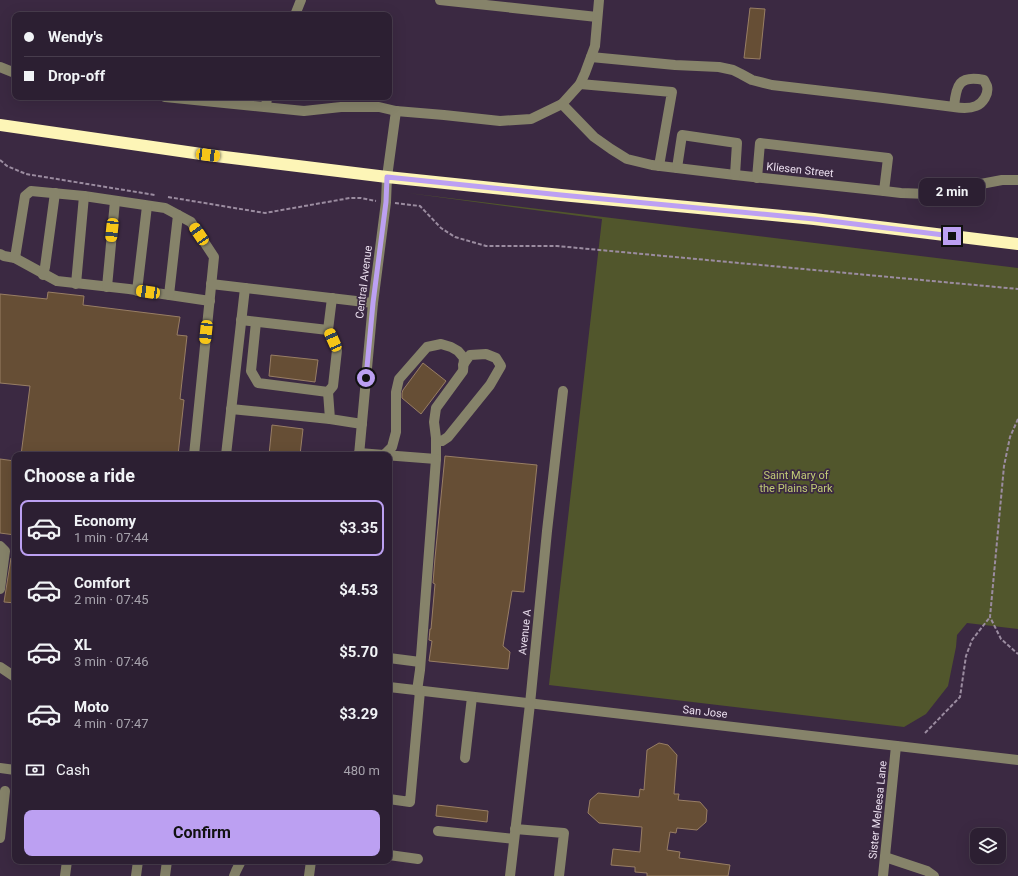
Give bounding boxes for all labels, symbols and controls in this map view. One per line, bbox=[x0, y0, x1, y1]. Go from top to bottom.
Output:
text: Wendy's bbox=[48, 28, 103, 46]
text: Drop-off bbox=[48, 67, 105, 85]
car bbox=[195, 148, 221, 162]
street label: Kliesen Street bbox=[766, 160, 835, 180]
callout: 2 min bbox=[919, 178, 985, 206]
text: 2 min bbox=[936, 184, 968, 199]
car bbox=[105, 217, 119, 243]
car bbox=[187, 221, 211, 247]
route end bbox=[943, 227, 961, 245]
street label: Central Avenue bbox=[353, 245, 375, 319]
car bbox=[135, 284, 161, 300]
car bbox=[199, 319, 213, 345]
car bbox=[323, 327, 343, 353]
route start bbox=[357, 369, 375, 387]
text: Choose a ride bbox=[24, 465, 135, 486]
park label: Saint Mary of the Plains Park bbox=[759, 469, 833, 495]
icon: car bbox=[26, 510, 62, 546]
text: Economy bbox=[74, 512, 136, 530]
text: $3.35 bbox=[339, 519, 378, 537]
text: 1 min · 07:44 bbox=[74, 530, 149, 545]
icon: car bbox=[26, 572, 62, 608]
text: Comfort bbox=[74, 574, 130, 592]
text: $4.53 bbox=[339, 581, 378, 599]
text: 2 min · 07:45 bbox=[74, 592, 149, 607]
street label: Avenue A bbox=[516, 608, 534, 655]
icon: car bbox=[26, 634, 62, 670]
text: XL bbox=[74, 636, 92, 654]
text: $5.70 bbox=[339, 643, 378, 661]
text: 3 min · 07:46 bbox=[74, 654, 149, 669]
icon: car bbox=[26, 696, 62, 732]
text: Moto bbox=[74, 698, 109, 716]
street label: San Jose bbox=[682, 703, 728, 721]
text: $3.29 bbox=[339, 705, 378, 723]
text: 4 min · 07:47 bbox=[74, 716, 149, 731]
icon: cash bbox=[24, 759, 46, 781]
street label: Sister Meleesa Lane bbox=[866, 760, 890, 860]
text: Cash bbox=[56, 761, 90, 779]
text: 480 m bbox=[343, 763, 380, 778]
button: Confirm bbox=[24, 810, 380, 856]
map controls bbox=[970, 828, 1006, 864]
button: layers bbox=[970, 828, 1006, 864]

